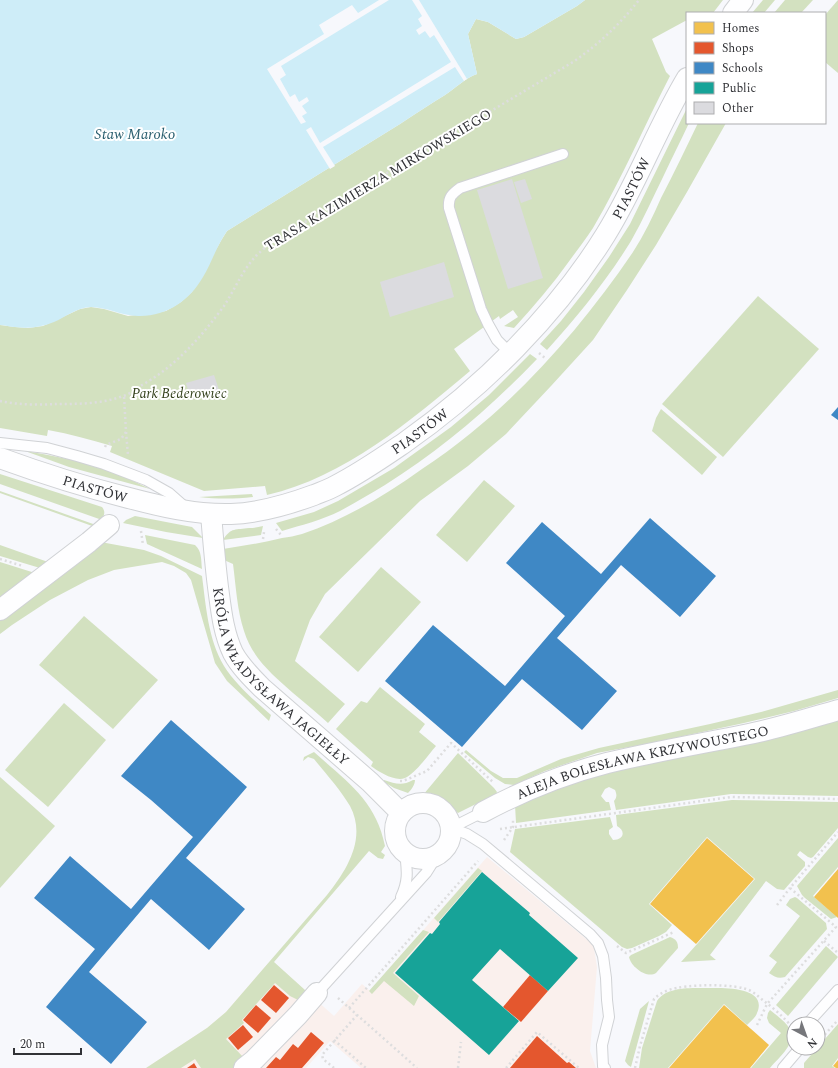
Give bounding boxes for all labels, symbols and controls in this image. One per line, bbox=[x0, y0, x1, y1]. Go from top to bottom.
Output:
legend bbox=[686, 12, 826, 124]
text: Homes bbox=[722, 19, 760, 38]
text: Shops bbox=[722, 39, 754, 58]
text: Schools bbox=[722, 59, 763, 78]
text: Public bbox=[722, 79, 756, 98]
text: Other bbox=[722, 99, 754, 118]
street label: TRASA KAZIMIERZA MIRKOWSKIEGO bbox=[260, 104, 496, 256]
water label: Staw Maroko bbox=[94, 123, 176, 146]
street label: PIASTÓW bbox=[606, 154, 655, 223]
park label: Park Bederowiec bbox=[131, 383, 227, 404]
street label: PIASTÓW bbox=[387, 403, 453, 459]
street label: PIASTÓW bbox=[60, 469, 130, 508]
street label: KRÓLA WŁADYSŁAWA JAGIEŁŁY bbox=[208, 586, 354, 770]
street label: ALEJA BOLESŁAWA KRZYWOUSTEGO bbox=[512, 720, 771, 805]
north arrow bbox=[786, 1016, 826, 1056]
scale bar bbox=[14, 1030, 81, 1056]
text: N bbox=[803, 1034, 821, 1053]
text: 20 m bbox=[20, 1035, 45, 1054]

